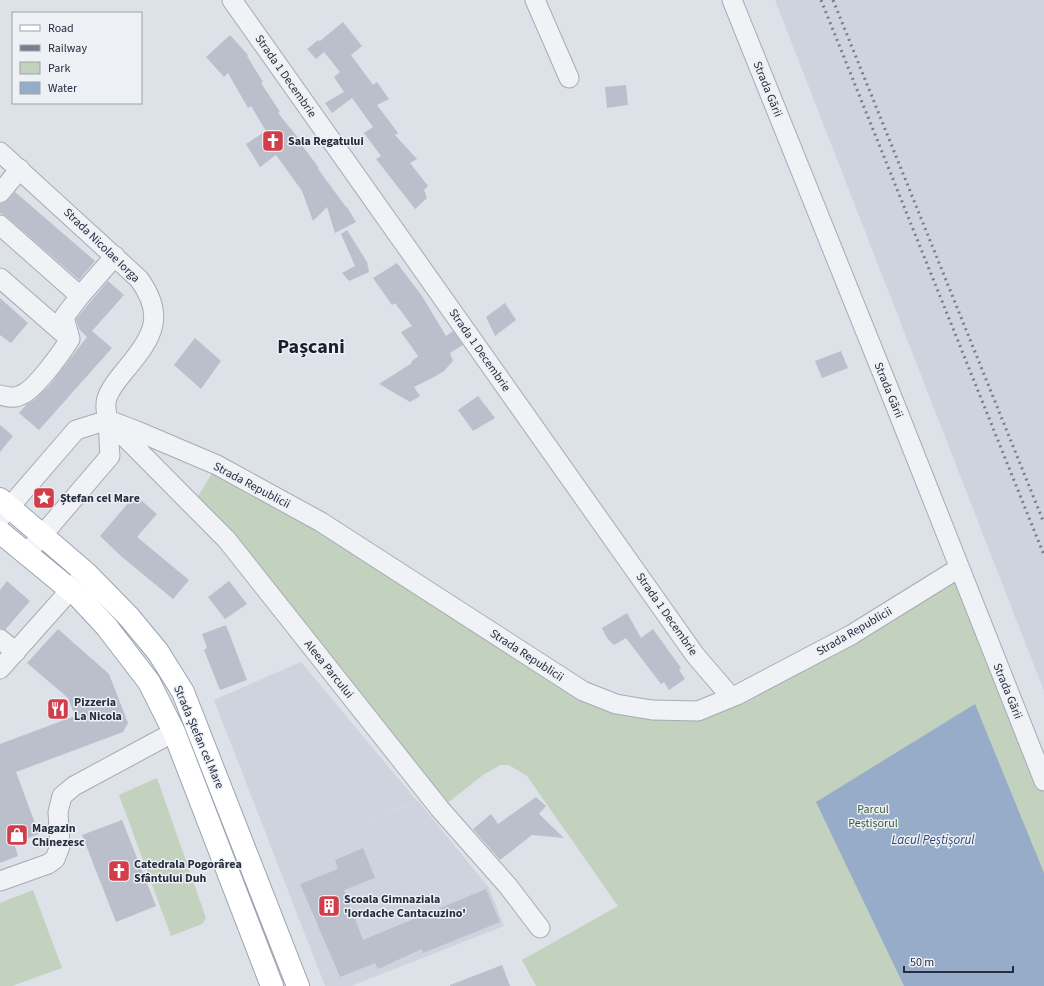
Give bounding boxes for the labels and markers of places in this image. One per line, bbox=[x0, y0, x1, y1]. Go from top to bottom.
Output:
church icon: Sala Regatului bbox=[260, 128, 286, 154]
place label: Sala Regatului bbox=[288, 133, 364, 150]
place icon: Ștefan cel Mare bbox=[31, 485, 57, 511]
place label: Ștefan cel Mare bbox=[60, 490, 140, 507]
place label: Pizzeria La Nicola bbox=[74, 694, 122, 725]
restaurant icon: Pizzeria La Nicola bbox=[45, 696, 71, 722]
place label: Magazin Chinezesc bbox=[32, 820, 85, 851]
shop icon: Magazin Chinezesc bbox=[4, 822, 30, 848]
place label: Catedrala Pogorârea Sfântului Duh bbox=[134, 856, 242, 887]
church icon: Catedrala Pogorârea Sfântului Duh bbox=[106, 858, 132, 884]
place label: Scoala Gimnaziala 'Iordache Cantacuzino' bbox=[344, 891, 466, 922]
building icon: Scoala Gimnaziala 'Iordache Cantacuzino' bbox=[316, 893, 342, 919]

